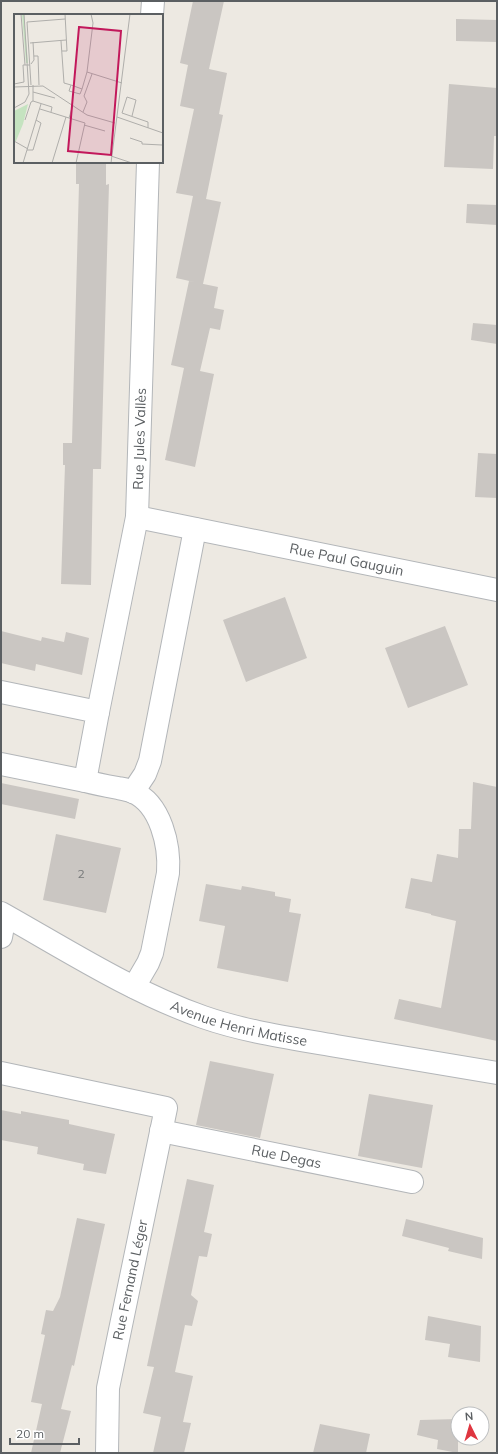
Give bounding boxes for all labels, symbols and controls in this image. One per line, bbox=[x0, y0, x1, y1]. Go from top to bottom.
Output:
inset map bbox=[14, 14, 163, 163]
street label: Rue Jules Vallès bbox=[129, 388, 150, 490]
street label: Rue Paul Gauguin bbox=[288, 539, 405, 580]
house number: 2 bbox=[77, 866, 85, 881]
street label: Avenue Henri Matisse bbox=[168, 996, 309, 1050]
street label: Rue Degas bbox=[250, 1141, 323, 1172]
street label: Rue Fernand Léger bbox=[108, 1217, 152, 1342]
north arrow bbox=[450, 1406, 490, 1446]
text: N bbox=[464, 1409, 474, 1423]
scale bar bbox=[10, 1420, 79, 1446]
text: 20 m bbox=[16, 1426, 44, 1441]

